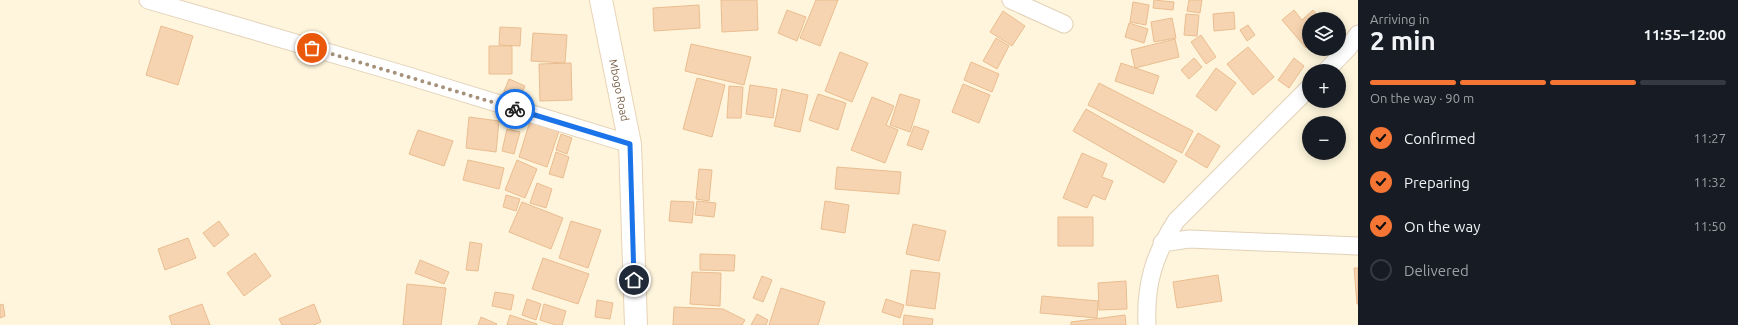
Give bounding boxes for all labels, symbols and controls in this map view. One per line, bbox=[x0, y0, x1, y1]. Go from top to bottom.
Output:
map controls bbox=[1302, 12, 1346, 160]
button: layers bbox=[1302, 12, 1346, 56]
text: Arriving in bbox=[1370, 12, 1429, 26]
text: 2 min bbox=[1370, 26, 1436, 55]
text: 11:55–12:00 bbox=[1643, 26, 1726, 43]
pin bbox=[295, 31, 329, 65]
icon: bag bbox=[301, 37, 323, 59]
street label: Mbogo Road bbox=[607, 58, 631, 122]
button: + bbox=[1302, 64, 1346, 108]
courier bbox=[495, 89, 535, 129]
text: On the way · 90 m bbox=[1370, 91, 1474, 105]
icon: bike bbox=[504, 98, 526, 120]
button: − bbox=[1302, 116, 1346, 160]
icon: check bbox=[1370, 127, 1392, 149]
text: Confirmed bbox=[1404, 130, 1476, 147]
text: 11:27 bbox=[1693, 131, 1726, 145]
icon: check bbox=[1370, 171, 1392, 193]
text: Preparing bbox=[1404, 174, 1470, 191]
text: 11:32 bbox=[1693, 175, 1726, 189]
icon: check bbox=[1370, 215, 1392, 237]
text: On the way bbox=[1404, 218, 1480, 235]
text: 11:50 bbox=[1693, 219, 1726, 233]
text: Delivered bbox=[1404, 262, 1469, 279]
pin bbox=[617, 263, 651, 297]
icon: home bbox=[623, 269, 645, 291]

